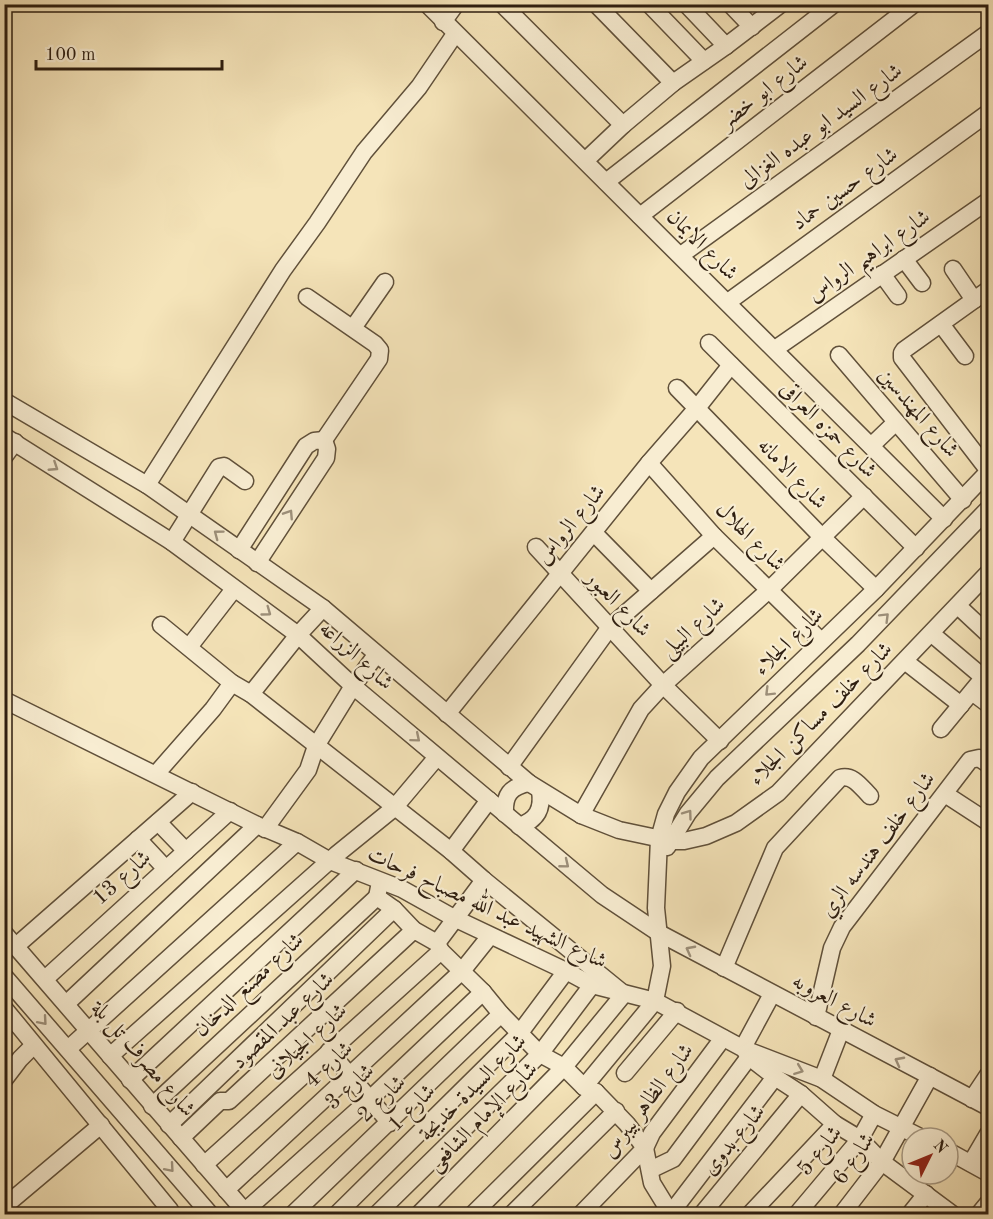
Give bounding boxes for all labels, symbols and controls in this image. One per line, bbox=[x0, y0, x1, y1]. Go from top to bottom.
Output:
scale bar bbox=[36, 33, 222, 71]
text: 100 m bbox=[45, 46, 96, 64]
street label: شارع ابو خضر bbox=[714, 51, 816, 139]
street label: شارع السيد ابو عبده الغزالى bbox=[736, 60, 910, 197]
street label: شارع حسين حماد bbox=[788, 143, 906, 240]
street label: شارع الايمان bbox=[658, 205, 742, 289]
street label: شارع ابراهيم الرواس bbox=[804, 206, 940, 314]
street label: شارع المهندسين bbox=[869, 364, 963, 466]
street label: شارع حمزه العراقى bbox=[771, 377, 881, 487]
street label: شارع الامانه bbox=[749, 434, 831, 518]
one-way arrow bbox=[47, 460, 58, 471]
street label: شارع الرواس bbox=[532, 481, 614, 573]
street label: شارع الهلال bbox=[707, 498, 789, 580]
one-way arrow bbox=[282, 510, 293, 521]
one-way arrow bbox=[214, 530, 225, 541]
street label: شارع العبور bbox=[576, 565, 655, 646]
street label: شارع البيلى bbox=[657, 594, 733, 667]
street label: شارع الجلاء bbox=[750, 604, 832, 684]
one-way arrow bbox=[260, 605, 271, 616]
one-way arrow bbox=[878, 613, 889, 624]
street label: شارع الزراعه bbox=[311, 617, 397, 699]
street label: شارع خلف مساكن الجلاء bbox=[745, 638, 901, 794]
one-way arrow bbox=[766, 685, 777, 696]
one-way arrow bbox=[409, 731, 420, 742]
street label: شارع خلف هندسه الري bbox=[816, 768, 944, 925]
one-way arrow bbox=[681, 809, 692, 820]
street label: شارع الشهيد عبد الله مصباح فرحات bbox=[361, 836, 613, 980]
street label: شارع 13 bbox=[89, 846, 159, 914]
one-way arrow bbox=[558, 857, 569, 868]
street label: شارع مصنع الدخان bbox=[190, 929, 313, 1046]
one-way arrow bbox=[686, 946, 696, 957]
street label: شارع عبد المقصود bbox=[228, 968, 343, 1078]
street label: شارع العروبه bbox=[786, 970, 880, 1038]
street label: شارع مصرف تل بلة bbox=[82, 996, 199, 1125]
street label: شارع الجيلانى bbox=[263, 999, 355, 1087]
one-way arrow bbox=[36, 1014, 47, 1025]
street label: شارع السيدة خديجة bbox=[415, 1030, 535, 1150]
street label: شارع 4 bbox=[301, 1037, 361, 1097]
street label: شارع الظاهر بيبرس bbox=[598, 1040, 703, 1166]
one-way arrow bbox=[895, 1057, 906, 1068]
street label: شارع الإمام الشافعى bbox=[424, 1058, 547, 1181]
street label: شارع 3 bbox=[321, 1060, 383, 1119]
one-way arrow bbox=[793, 1062, 803, 1075]
street label: شارع 2 bbox=[354, 1071, 414, 1131]
street label: شارع 1 bbox=[384, 1080, 444, 1140]
street label: شارع بدوى bbox=[698, 1101, 774, 1183]
street label: شارع 5 bbox=[793, 1122, 851, 1184]
north arrow bbox=[900, 1126, 960, 1186]
street label: شارع 6 bbox=[829, 1129, 884, 1192]
text: N bbox=[929, 1137, 950, 1158]
one-way arrow bbox=[163, 1161, 174, 1172]

